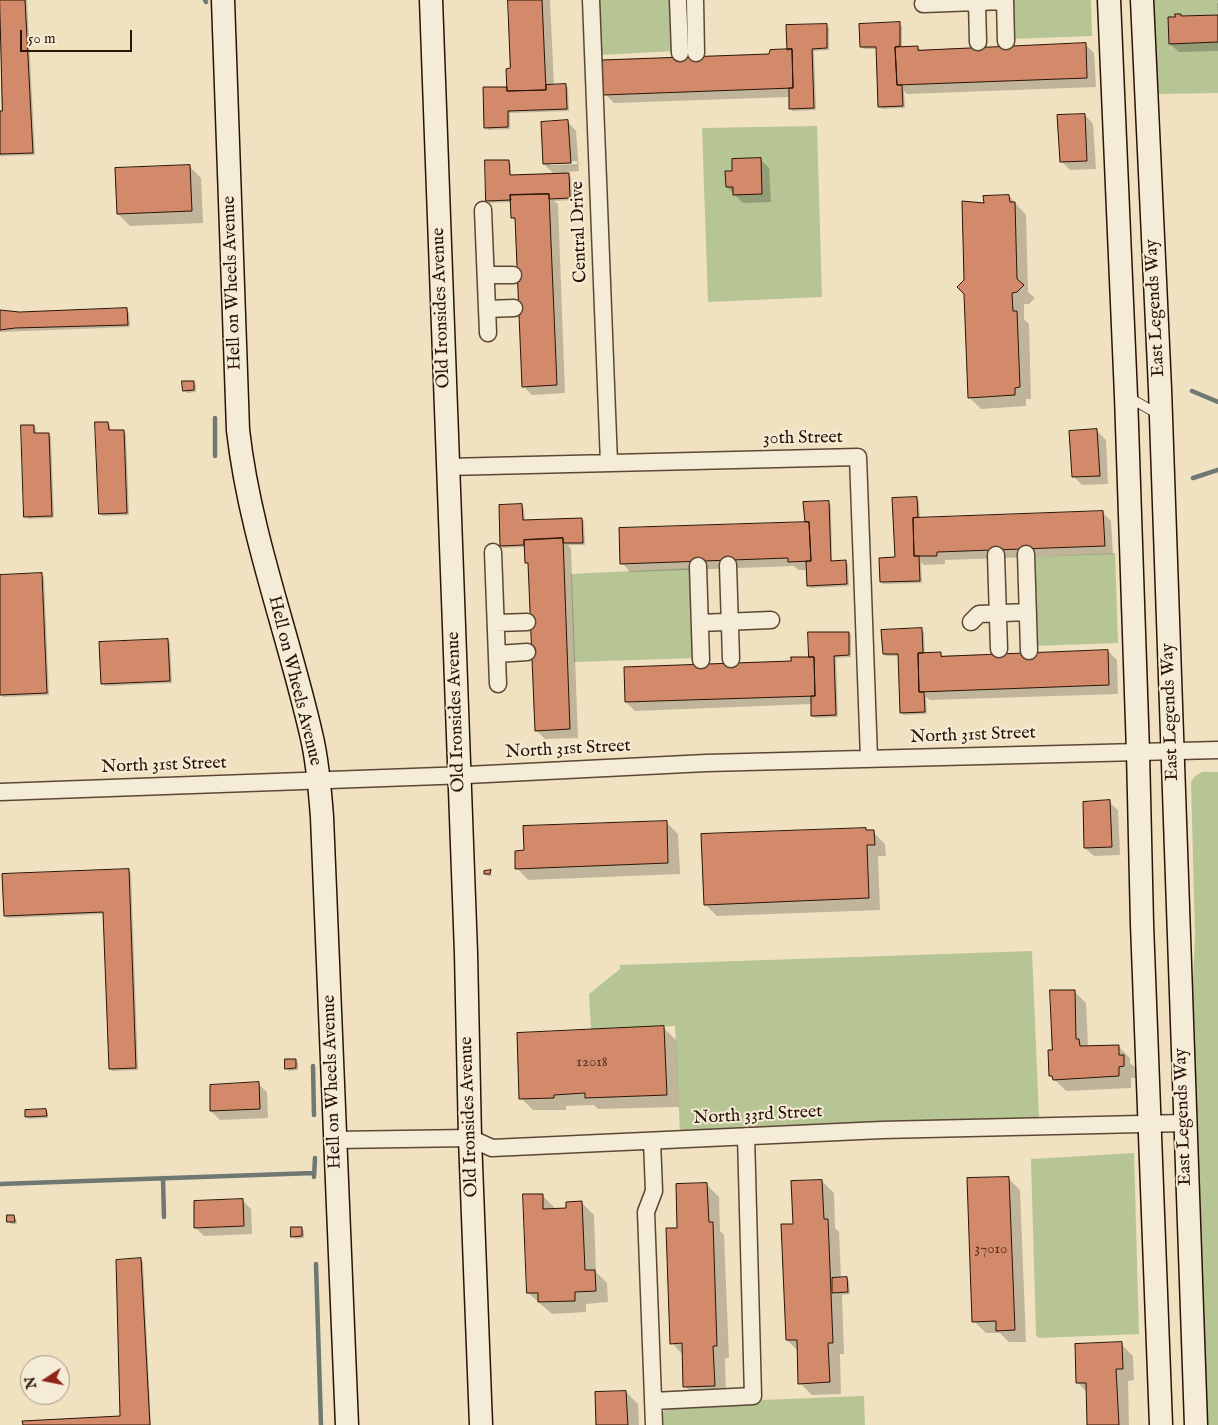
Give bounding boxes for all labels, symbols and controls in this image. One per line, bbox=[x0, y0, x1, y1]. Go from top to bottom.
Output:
scale bar bbox=[22, 20, 135, 52]
text: 50 m bbox=[28, 29, 56, 48]
street label: Central Drive bbox=[567, 181, 593, 283]
street label: Hell on Wheels Avenue bbox=[219, 195, 247, 371]
street label: Old Ironsides Avenue bbox=[428, 227, 456, 389]
street label: East Legends Way bbox=[1142, 239, 1170, 377]
street label: 30th Street bbox=[763, 428, 843, 450]
street label: Hell on Wheels Avenue bbox=[262, 594, 326, 768]
street label: Old Ironsides Avenue bbox=[443, 631, 471, 793]
street label: East Legends Way bbox=[1158, 643, 1184, 781]
street label: North 31st Street bbox=[910, 723, 1036, 749]
street label: North 31st Street bbox=[505, 736, 631, 764]
street label: North 31st Street bbox=[101, 753, 227, 779]
street label: Hell on Wheels Avenue bbox=[319, 994, 347, 1170]
street label: Old Ironsides Avenue bbox=[456, 1036, 484, 1198]
street label: East Legends Way bbox=[1171, 1048, 1197, 1186]
house number: 12018 bbox=[576, 1054, 608, 1072]
street label: North 33rd Street bbox=[693, 1102, 823, 1130]
house number: 37010 bbox=[975, 1241, 1007, 1259]
north arrow bbox=[20, 1355, 70, 1405]
text: N bbox=[21, 1375, 41, 1390]

